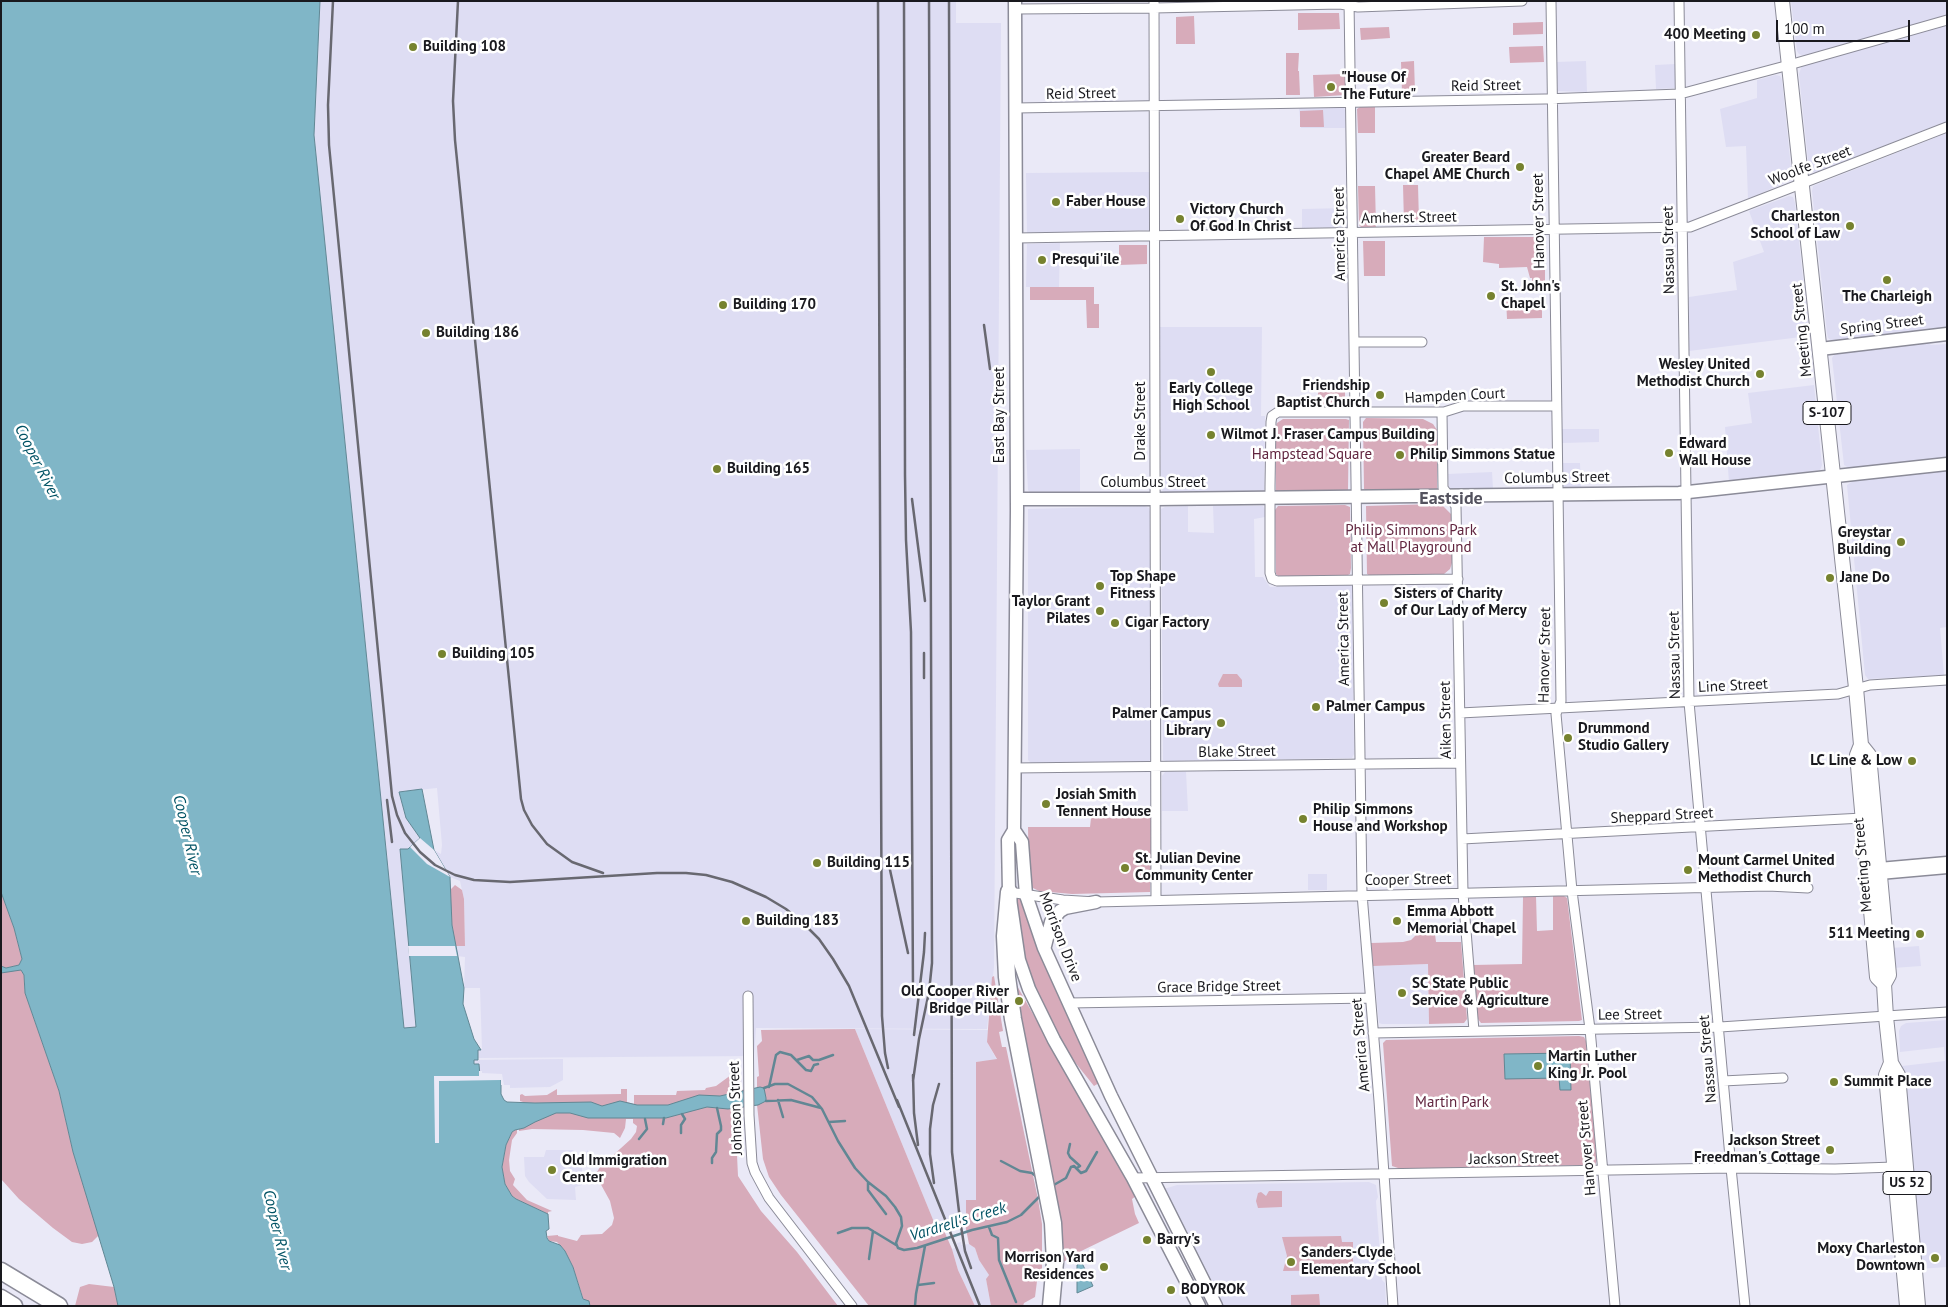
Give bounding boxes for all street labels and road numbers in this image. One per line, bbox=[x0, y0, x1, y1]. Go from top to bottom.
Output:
street label: Reid Street bbox=[1451, 76, 1521, 96]
street label: Reid Street bbox=[1046, 84, 1116, 104]
street label: Woolfe Street bbox=[1766, 142, 1854, 190]
street label: Hanover Street bbox=[1529, 173, 1549, 269]
street label: America Street bbox=[1330, 187, 1350, 281]
street label: Nassau Street bbox=[1659, 206, 1679, 294]
street label: Amherst Street bbox=[1361, 208, 1457, 228]
street label: Meeting Street bbox=[1788, 282, 1816, 378]
street label: Spring Street bbox=[1839, 311, 1925, 339]
street label: East Bay Street bbox=[991, 367, 1009, 463]
street label: Drake Street bbox=[1132, 381, 1150, 461]
street label: Hampden Court bbox=[1404, 384, 1506, 408]
road number: S-107 bbox=[1803, 402, 1851, 424]
street label: Columbus Street bbox=[1504, 468, 1610, 488]
street label: Columbus Street bbox=[1100, 474, 1206, 492]
street label: America Street bbox=[1334, 592, 1354, 686]
street label: Hanover Street bbox=[1535, 607, 1555, 703]
street label: Nassau Street bbox=[1665, 611, 1685, 699]
street label: Line Street bbox=[1698, 675, 1768, 697]
street label: Aiken Street bbox=[1436, 681, 1456, 759]
street label: Blake Street bbox=[1198, 742, 1276, 762]
street label: Sheppard Street bbox=[1610, 804, 1714, 828]
street label: Meeting Street bbox=[1850, 817, 1876, 913]
street label: Cooper Street bbox=[1364, 870, 1452, 890]
street label: Morrison Drive bbox=[1035, 890, 1085, 984]
street label: Grace Bridge Street bbox=[1157, 977, 1281, 997]
street label: America Street bbox=[1348, 997, 1374, 1093]
street label: Lee Street bbox=[1598, 1005, 1662, 1025]
street label: Nassau Street bbox=[1695, 1014, 1721, 1104]
street label: Johnson Street bbox=[725, 1061, 747, 1155]
street label: Hanover Street bbox=[1574, 1100, 1600, 1196]
street label: Jackson Street bbox=[1469, 1149, 1559, 1169]
road number: US 52 bbox=[1883, 1172, 1931, 1194]

